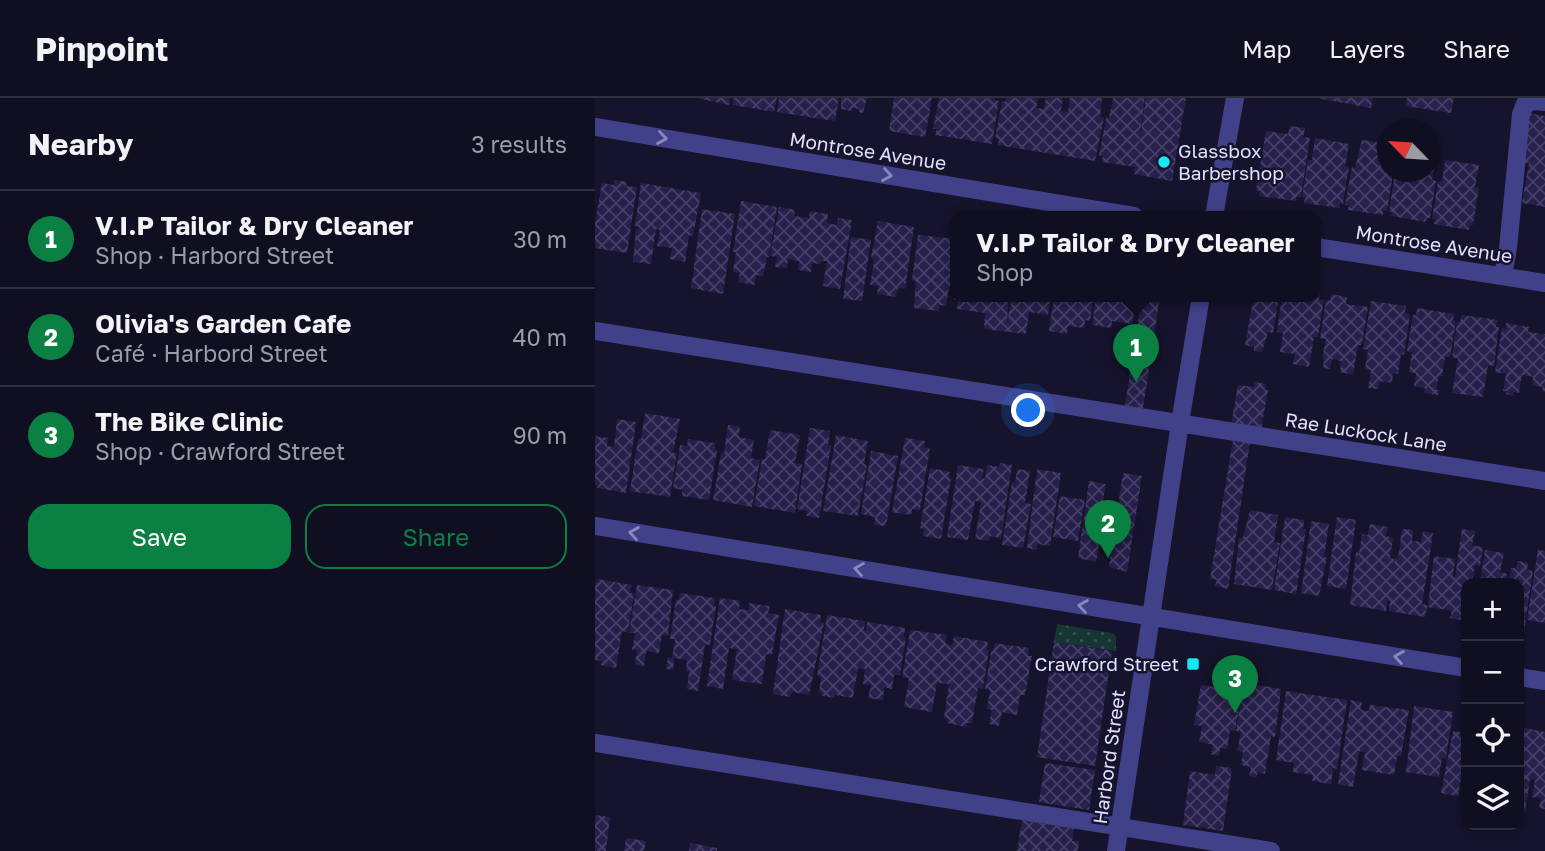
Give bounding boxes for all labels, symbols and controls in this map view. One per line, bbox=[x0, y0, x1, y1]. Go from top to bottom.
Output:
text: Pinpoint bbox=[35, 29, 168, 68]
text: Map bbox=[1242, 34, 1291, 63]
text: Layers bbox=[1329, 34, 1405, 63]
text: Share bbox=[1443, 34, 1510, 63]
north arrow bbox=[1377, 119, 1440, 182]
text: Nearby bbox=[28, 126, 133, 162]
street label: Montrose Avenue bbox=[788, 127, 948, 174]
text: 3 results bbox=[471, 130, 567, 158]
one-way arrow bbox=[656, 130, 668, 145]
place label: Glassbox Barbershop bbox=[1178, 139, 1284, 184]
marker: Glassbox Barbershop bbox=[1156, 154, 1172, 170]
one-way arrow bbox=[881, 167, 893, 182]
text: V.I.P Tailor & Dry Cleaner bbox=[95, 210, 413, 241]
popup bbox=[950, 211, 1321, 302]
street label: Montrose Avenue bbox=[1354, 220, 1514, 267]
text: 1 bbox=[45, 225, 57, 253]
text: 30 m bbox=[513, 225, 567, 253]
text: V.I.P Tailor & Dry Cleaner bbox=[976, 227, 1295, 258]
text: Shop · Harbord Street bbox=[95, 241, 334, 269]
text: Shop bbox=[976, 258, 1033, 286]
text: Olivia's Garden Cafe bbox=[95, 308, 351, 339]
text: 2 bbox=[44, 323, 58, 351]
text: 40 m bbox=[513, 323, 567, 351]
pin: 1 bbox=[1113, 324, 1159, 382]
text: Café · Harbord Street bbox=[95, 339, 328, 367]
your location bbox=[1011, 393, 1045, 427]
text: The Bike Clinic bbox=[95, 406, 283, 437]
street label: Rae Luckock Lane bbox=[1283, 407, 1449, 456]
text: 3 bbox=[44, 421, 58, 449]
text: 90 m bbox=[513, 421, 567, 449]
text: Shop · Crawford Street bbox=[95, 437, 345, 465]
pin: 2 bbox=[1085, 500, 1131, 558]
button: Save bbox=[28, 504, 291, 569]
button: Share bbox=[305, 504, 567, 569]
one-way arrow bbox=[629, 526, 640, 541]
one-way arrow bbox=[853, 562, 865, 577]
map controls bbox=[1461, 578, 1524, 830]
button: + bbox=[1461, 578, 1524, 641]
one-way arrow bbox=[1078, 599, 1089, 614]
button: − bbox=[1461, 641, 1524, 704]
one-way arrow bbox=[1393, 650, 1405, 665]
place label: Crawford Street bbox=[1035, 652, 1179, 675]
pin: 3 bbox=[1212, 655, 1258, 713]
marker: Crawford Street bbox=[1185, 656, 1201, 672]
street label: Harbord Street bbox=[1088, 688, 1129, 826]
button: locate bbox=[1461, 704, 1524, 767]
button: layers bbox=[1461, 767, 1524, 830]

